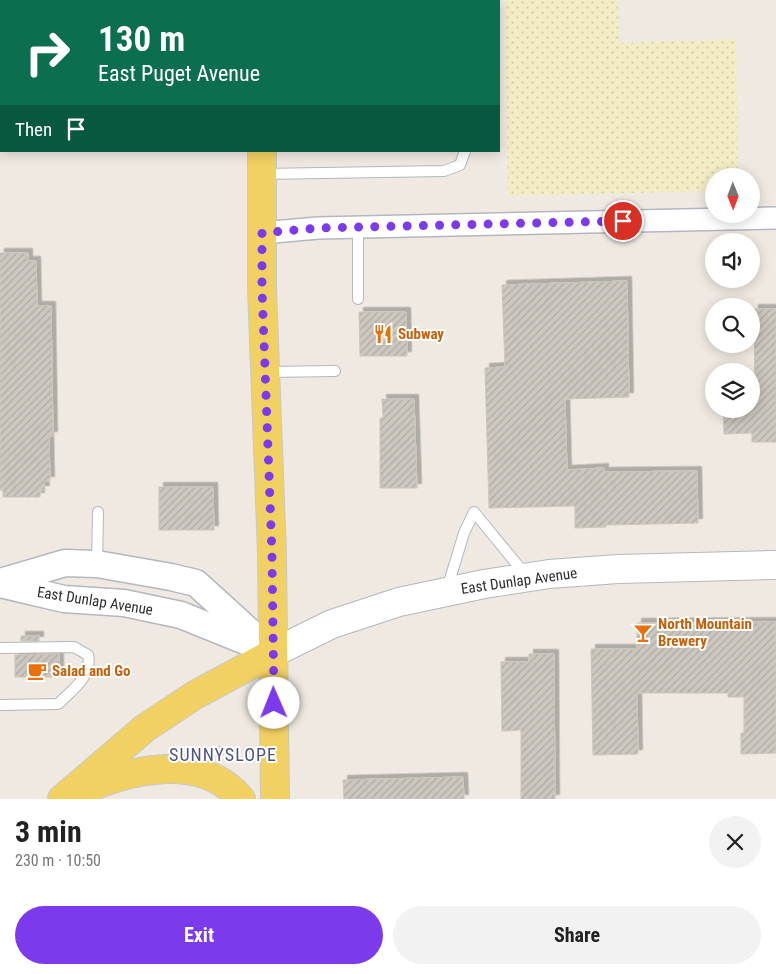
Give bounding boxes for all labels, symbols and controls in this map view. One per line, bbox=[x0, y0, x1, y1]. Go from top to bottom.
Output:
text: 130 m bbox=[98, 19, 185, 60]
icon: right bbox=[15, 20, 80, 85]
text: East Puget Avenue bbox=[98, 61, 260, 86]
icon: arrive bbox=[62, 115, 90, 143]
text: Then bbox=[15, 118, 52, 141]
north arrow bbox=[705, 168, 760, 222]
map controls bbox=[705, 168, 760, 418]
pin bbox=[602, 200, 644, 242]
icon: arrive bbox=[609, 207, 637, 235]
button: sound bbox=[705, 233, 760, 288]
button: search bbox=[705, 298, 760, 353]
restaurant icon: Subway bbox=[372, 323, 394, 345]
place label: Subway bbox=[398, 325, 444, 343]
button: layers bbox=[705, 363, 760, 418]
street label: East Dunlap Avenue bbox=[460, 564, 578, 598]
street label: East Dunlap Avenue bbox=[36, 583, 154, 619]
place label: North Mountain Brewery bbox=[658, 615, 752, 650]
bar icon: North Mountain Brewery bbox=[632, 622, 654, 644]
cafe icon: Salad and Go bbox=[26, 660, 48, 682]
place label: Salad and Go bbox=[52, 662, 131, 680]
position arrow bbox=[247, 676, 299, 728]
district label: SUNNYSLOPE bbox=[169, 744, 277, 765]
text: 3 min bbox=[15, 814, 82, 849]
button: close bbox=[709, 816, 761, 868]
text: 230 m · 10:50 bbox=[15, 851, 101, 870]
button: Exit bbox=[15, 906, 383, 964]
button: Share bbox=[393, 906, 761, 964]

